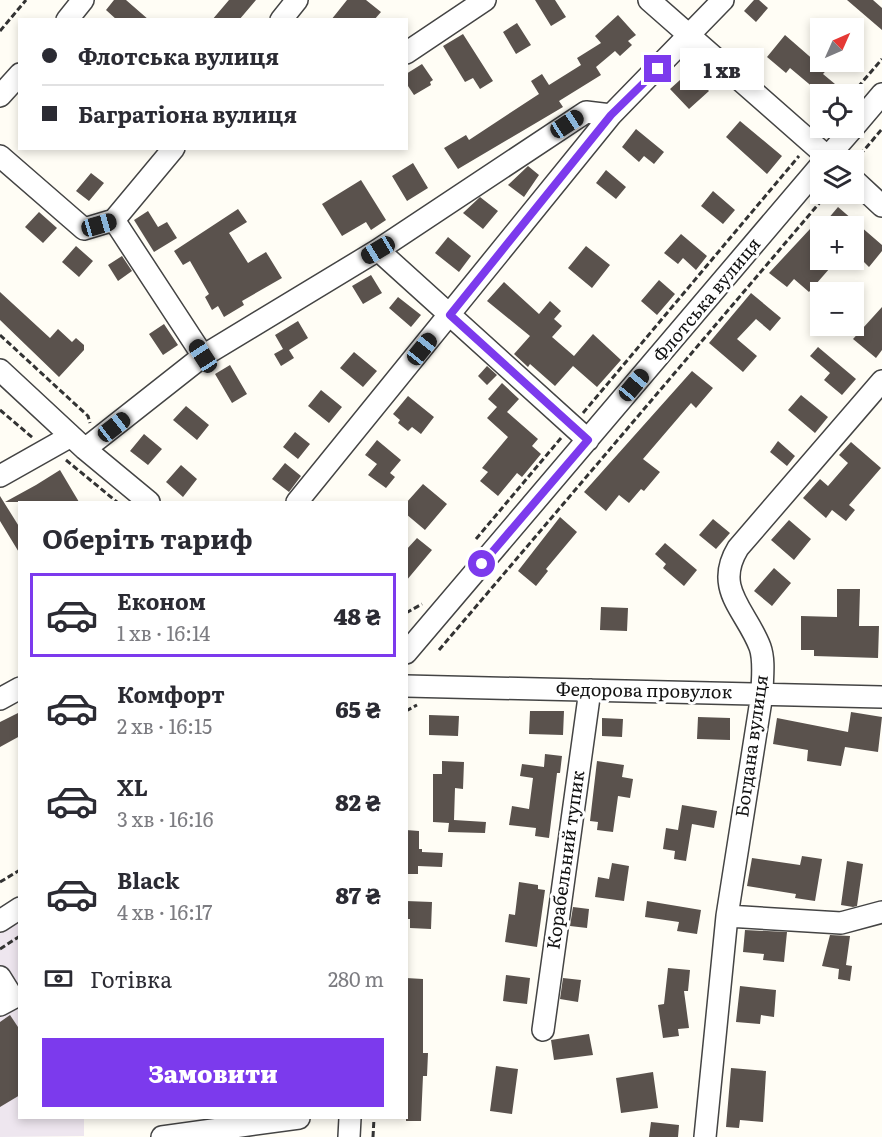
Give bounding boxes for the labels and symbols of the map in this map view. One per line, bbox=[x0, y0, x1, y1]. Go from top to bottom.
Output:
north arrow bbox=[810, 18, 864, 72]
callout: 1 хв bbox=[679, 48, 763, 90]
route end bbox=[644, 55, 671, 82]
car bbox=[547, 107, 587, 141]
car bbox=[79, 211, 119, 239]
street label: Флотська вулиця bbox=[646, 231, 766, 367]
car bbox=[358, 233, 398, 267]
car bbox=[404, 329, 440, 369]
car bbox=[186, 336, 220, 376]
car bbox=[616, 365, 652, 405]
car bbox=[94, 409, 134, 445]
route start bbox=[468, 550, 495, 577]
street label: Богдана вулиця bbox=[727, 673, 774, 819]
street label: Федорова провулок bbox=[556, 674, 733, 705]
street label: Корабельний тупик bbox=[539, 768, 590, 951]

